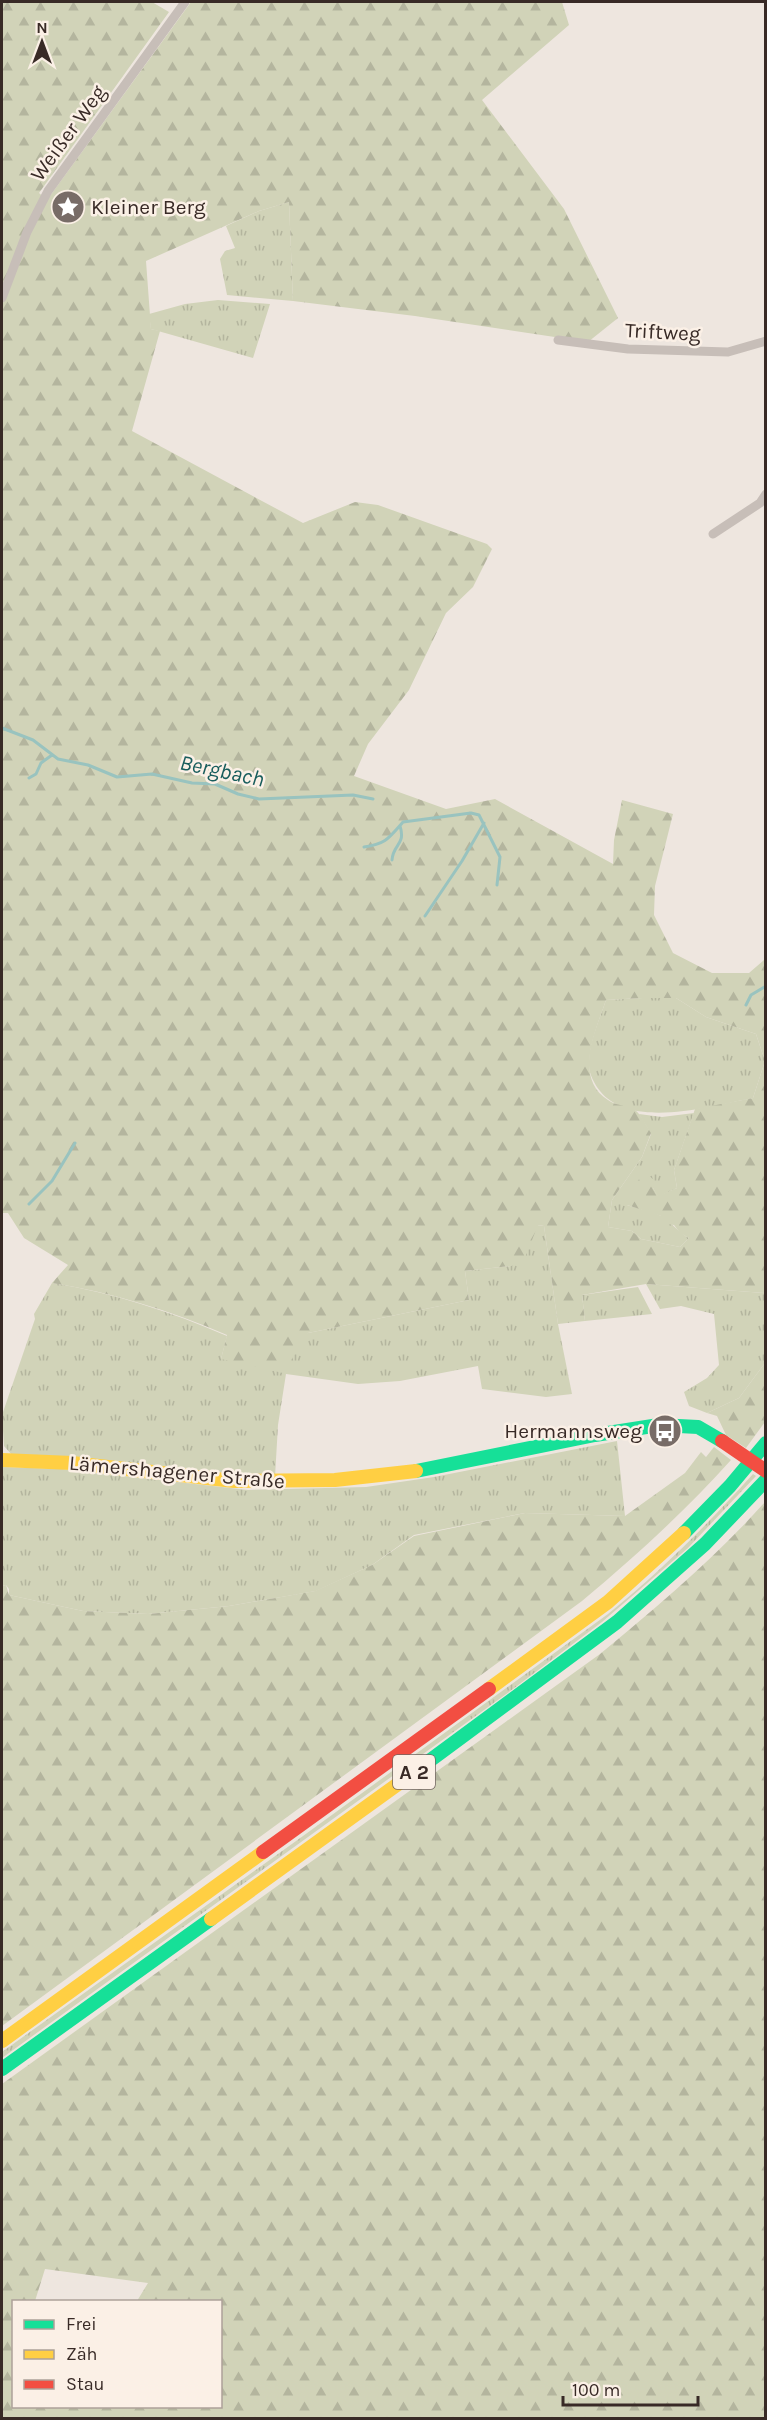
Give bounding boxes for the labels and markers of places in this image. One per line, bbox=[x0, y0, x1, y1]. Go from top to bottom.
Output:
place icon: Kleiner Berg bbox=[50, 189, 86, 225]
place label: Kleiner Berg bbox=[91, 195, 206, 219]
bus stop icon: Hermannsweg bbox=[647, 1413, 683, 1449]
place label: Hermannsweg bbox=[504, 1419, 642, 1443]

